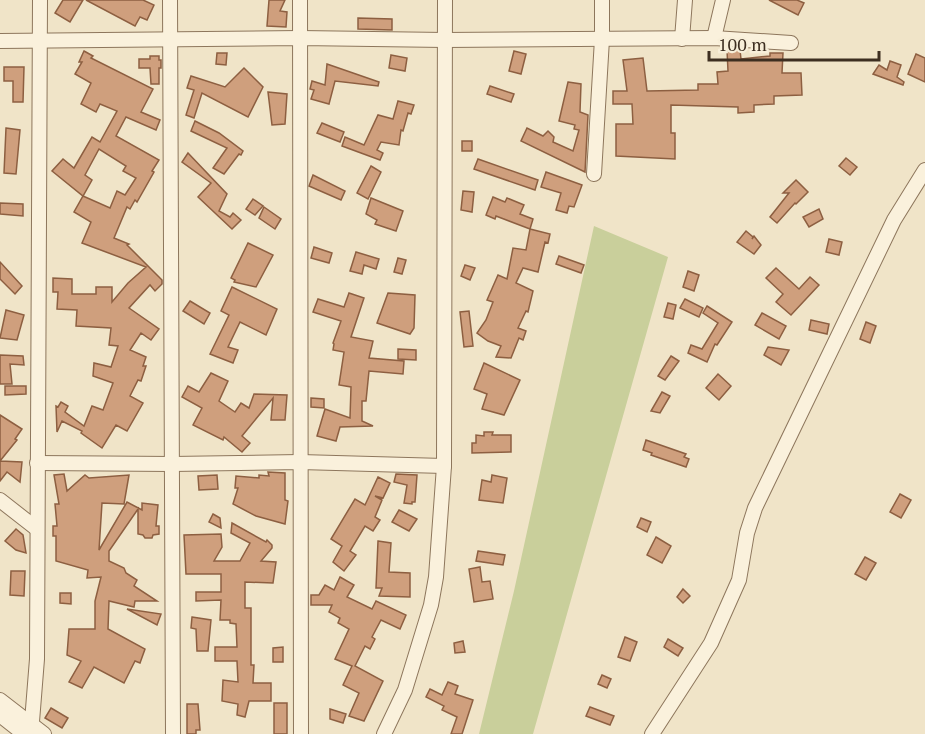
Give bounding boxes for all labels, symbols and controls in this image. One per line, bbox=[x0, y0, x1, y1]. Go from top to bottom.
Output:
scale bar bbox=[709, 24, 878, 62]
text: 100 m bbox=[718, 32, 767, 56]

